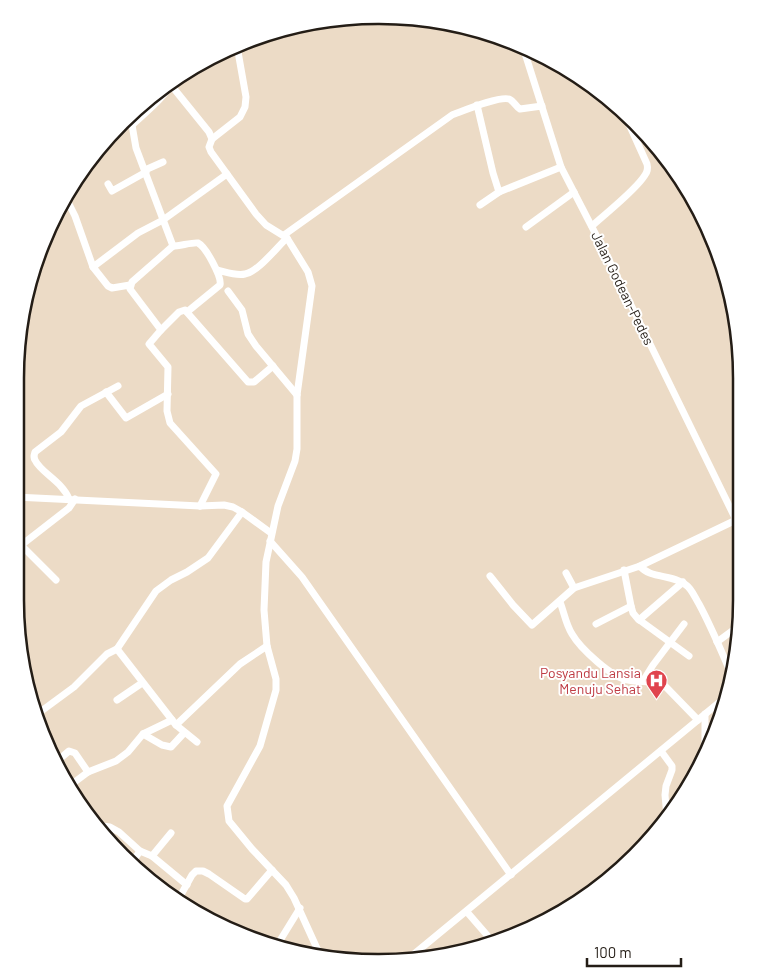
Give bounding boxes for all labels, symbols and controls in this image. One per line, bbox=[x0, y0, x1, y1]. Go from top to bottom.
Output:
street label: Jalan Godean-Pedes bbox=[588, 228, 658, 348]
place label: Posyandu Lansia Menuju Sehat bbox=[540, 664, 641, 697]
hospital icon: Posyandu Lansia Menuju Sehat bbox=[645, 668, 669, 699]
scale bar bbox=[587, 936, 681, 968]
text: 100 m bbox=[594, 943, 632, 961]

